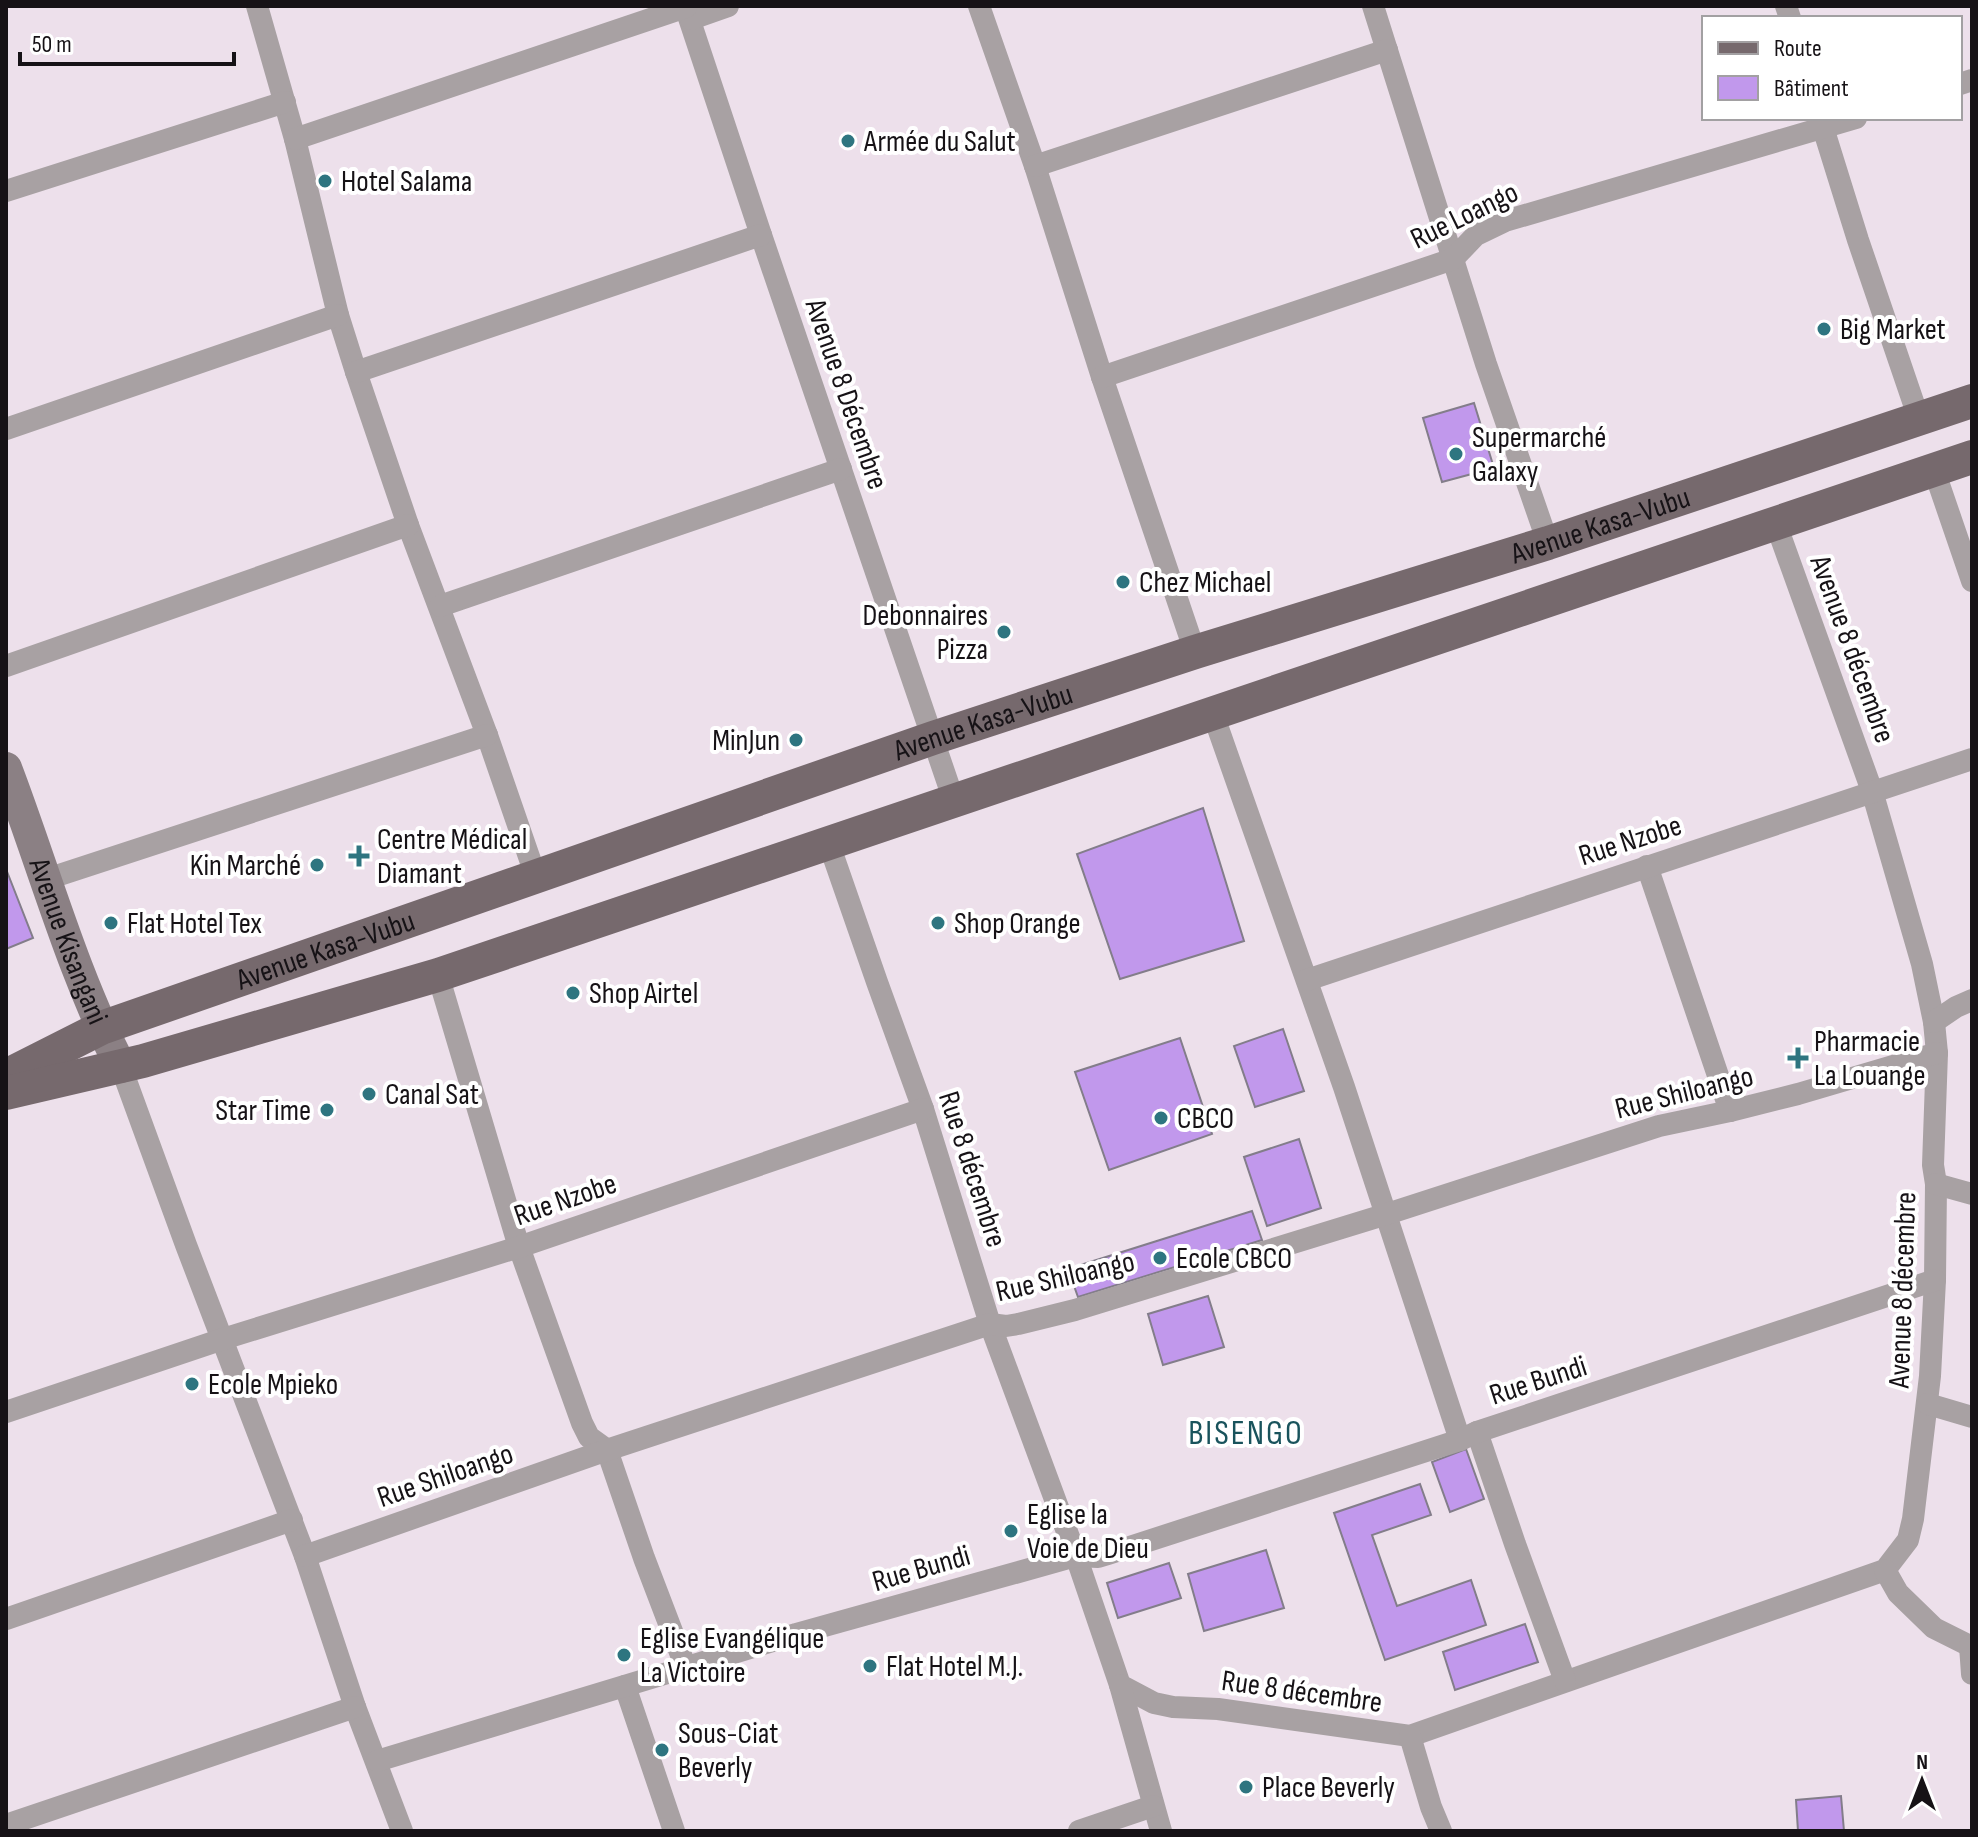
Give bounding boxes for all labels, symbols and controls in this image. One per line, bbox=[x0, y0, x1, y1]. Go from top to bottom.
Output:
scale bar bbox=[20, 16, 234, 66]
legend bbox=[1702, 16, 1962, 120]
text: 50 m bbox=[32, 30, 72, 59]
text: Route bbox=[1774, 34, 1822, 63]
text: Bâtiment bbox=[1774, 74, 1849, 103]
place label: Armée du Salut bbox=[863, 124, 1016, 160]
marker: Armée du Salut bbox=[839, 132, 857, 150]
place label: Hotel Salama bbox=[341, 164, 472, 200]
marker: Hotel Salama bbox=[316, 172, 334, 190]
street label: Rue Loango bbox=[1405, 174, 1524, 257]
street label: Avenue 8 Décembre bbox=[796, 294, 895, 494]
place label: Big Market bbox=[1840, 312, 1946, 348]
marker: Big Market bbox=[1815, 320, 1833, 338]
place label: Supermarché Galaxy bbox=[1472, 420, 1606, 490]
marker: Supermarché Galaxy bbox=[1447, 445, 1465, 463]
street label: Avenue Kasa-Vubu bbox=[1506, 480, 1695, 573]
street label: Avenue 8 décembre bbox=[1801, 550, 1903, 748]
place label: Chez Michael bbox=[1139, 565, 1271, 601]
marker: Chez Michael bbox=[1114, 573, 1132, 591]
place label: Debonnaires Pizza bbox=[863, 598, 988, 668]
marker: Debonnaires Pizza bbox=[995, 623, 1013, 641]
street label: Avenue Kasa-Vubu bbox=[888, 676, 1077, 770]
place label: MinJun bbox=[712, 723, 780, 759]
marker: MinJun bbox=[787, 731, 805, 749]
street label: Rue Nzobe bbox=[1574, 807, 1686, 874]
place label: Centre Médical Diamant bbox=[377, 822, 527, 892]
marker: Centre Médical Diamant bbox=[348, 845, 370, 867]
place label: Kin Marché bbox=[190, 848, 301, 884]
street label: Avenue Kisangani bbox=[20, 853, 115, 1030]
marker: Kin Marché bbox=[308, 856, 326, 874]
street label: Avenue Kasa-Vubu bbox=[231, 903, 420, 999]
place label: Flat Hotel Tex bbox=[127, 906, 262, 942]
place label: Shop Orange bbox=[954, 906, 1081, 942]
marker: Flat Hotel Tex bbox=[102, 914, 120, 932]
marker: Shop Orange bbox=[929, 914, 947, 932]
place label: Shop Airtel bbox=[589, 976, 698, 1012]
marker: Shop Airtel bbox=[564, 984, 582, 1002]
place label: Pharmacie La Louange bbox=[1814, 1024, 1925, 1094]
marker: Pharmacie La Louange bbox=[1789, 1049, 1807, 1067]
street label: Rue Shiloango bbox=[1611, 1058, 1757, 1128]
place label: Canal Sat bbox=[385, 1077, 479, 1113]
marker: Canal Sat bbox=[360, 1085, 378, 1103]
street label: Rue 8 décembre bbox=[930, 1087, 1014, 1252]
place label: Star Time bbox=[215, 1093, 311, 1129]
marker: Star Time bbox=[318, 1101, 336, 1119]
place label: CBCO bbox=[1177, 1101, 1234, 1137]
marker: CBCO bbox=[1152, 1109, 1170, 1127]
street label: Rue Nzobe bbox=[509, 1166, 621, 1234]
street label: Avenue 8 décembre bbox=[1882, 1191, 1924, 1390]
place label: Ecole CBCO bbox=[1176, 1241, 1292, 1277]
street label: Rue Shiloango bbox=[992, 1244, 1138, 1310]
marker: Ecole CBCO bbox=[1151, 1249, 1169, 1267]
street label: Rue Bundi bbox=[1485, 1348, 1591, 1414]
place label: Ecole Mpieko bbox=[208, 1367, 338, 1403]
marker: Ecole Mpieko bbox=[183, 1375, 201, 1393]
district label: BISENGO bbox=[1188, 1413, 1304, 1454]
street label: Rue Shiloango bbox=[373, 1436, 518, 1516]
place label: Eglise la Voie de Dieu bbox=[1027, 1497, 1149, 1567]
marker: Eglise la Voie de Dieu bbox=[1002, 1522, 1020, 1540]
street label: Rue Bundi bbox=[868, 1538, 974, 1600]
place label: Eglise Evangélique La Victoire bbox=[640, 1621, 824, 1691]
marker: Eglise Evangélique La Victoire bbox=[615, 1646, 633, 1664]
place label: Flat Hotel M.J. bbox=[886, 1649, 1023, 1685]
marker: Flat Hotel M.J. bbox=[861, 1657, 879, 1675]
street label: Rue 8 décembre bbox=[1219, 1663, 1384, 1721]
place label: Sous-Ciat Beverly bbox=[678, 1716, 778, 1786]
marker: Sous-Ciat Beverly bbox=[653, 1741, 671, 1759]
north arrow bbox=[1882, 1741, 1962, 1821]
text: N bbox=[1916, 1749, 1928, 1776]
place label: Place Beverly bbox=[1262, 1770, 1395, 1806]
marker: Place Beverly bbox=[1237, 1778, 1255, 1796]

